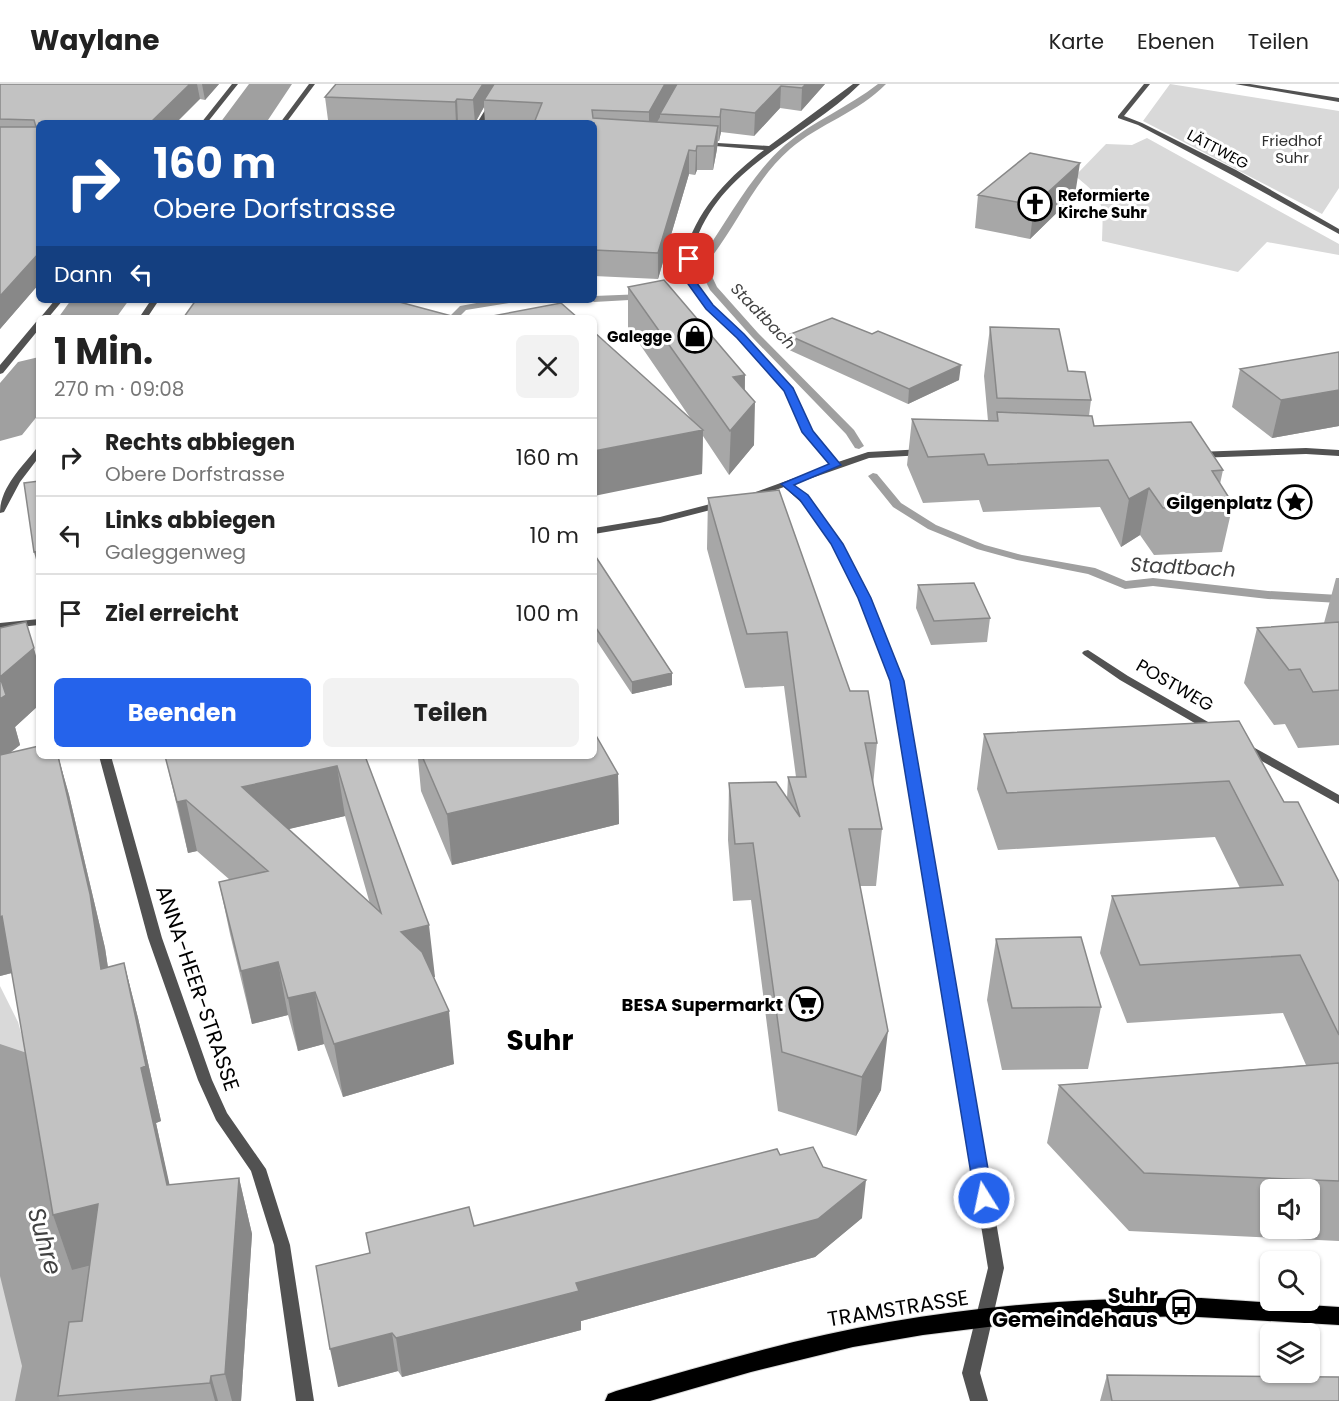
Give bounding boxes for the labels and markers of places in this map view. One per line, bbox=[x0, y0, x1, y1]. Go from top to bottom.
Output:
place label: Reformierte Kirche Suhr bbox=[1058, 185, 1150, 223]
church icon: Reformierte Kirche Suhr bbox=[1017, 186, 1053, 222]
pin bbox=[663, 233, 714, 284]
shop icon: Galegge bbox=[677, 318, 713, 354]
place label: Galegge bbox=[607, 326, 672, 347]
place icon: Gilgenplatz bbox=[1277, 484, 1313, 520]
place label: Gilgenplatz bbox=[1166, 490, 1272, 515]
supermarket icon: BESA Supermarkt bbox=[788, 986, 824, 1022]
place label: BESA Supermarkt bbox=[622, 992, 783, 1017]
place label: Suhr Gemeindehaus bbox=[992, 1281, 1158, 1334]
bus stop icon: Suhr Gemeindehaus bbox=[1163, 1289, 1199, 1325]

